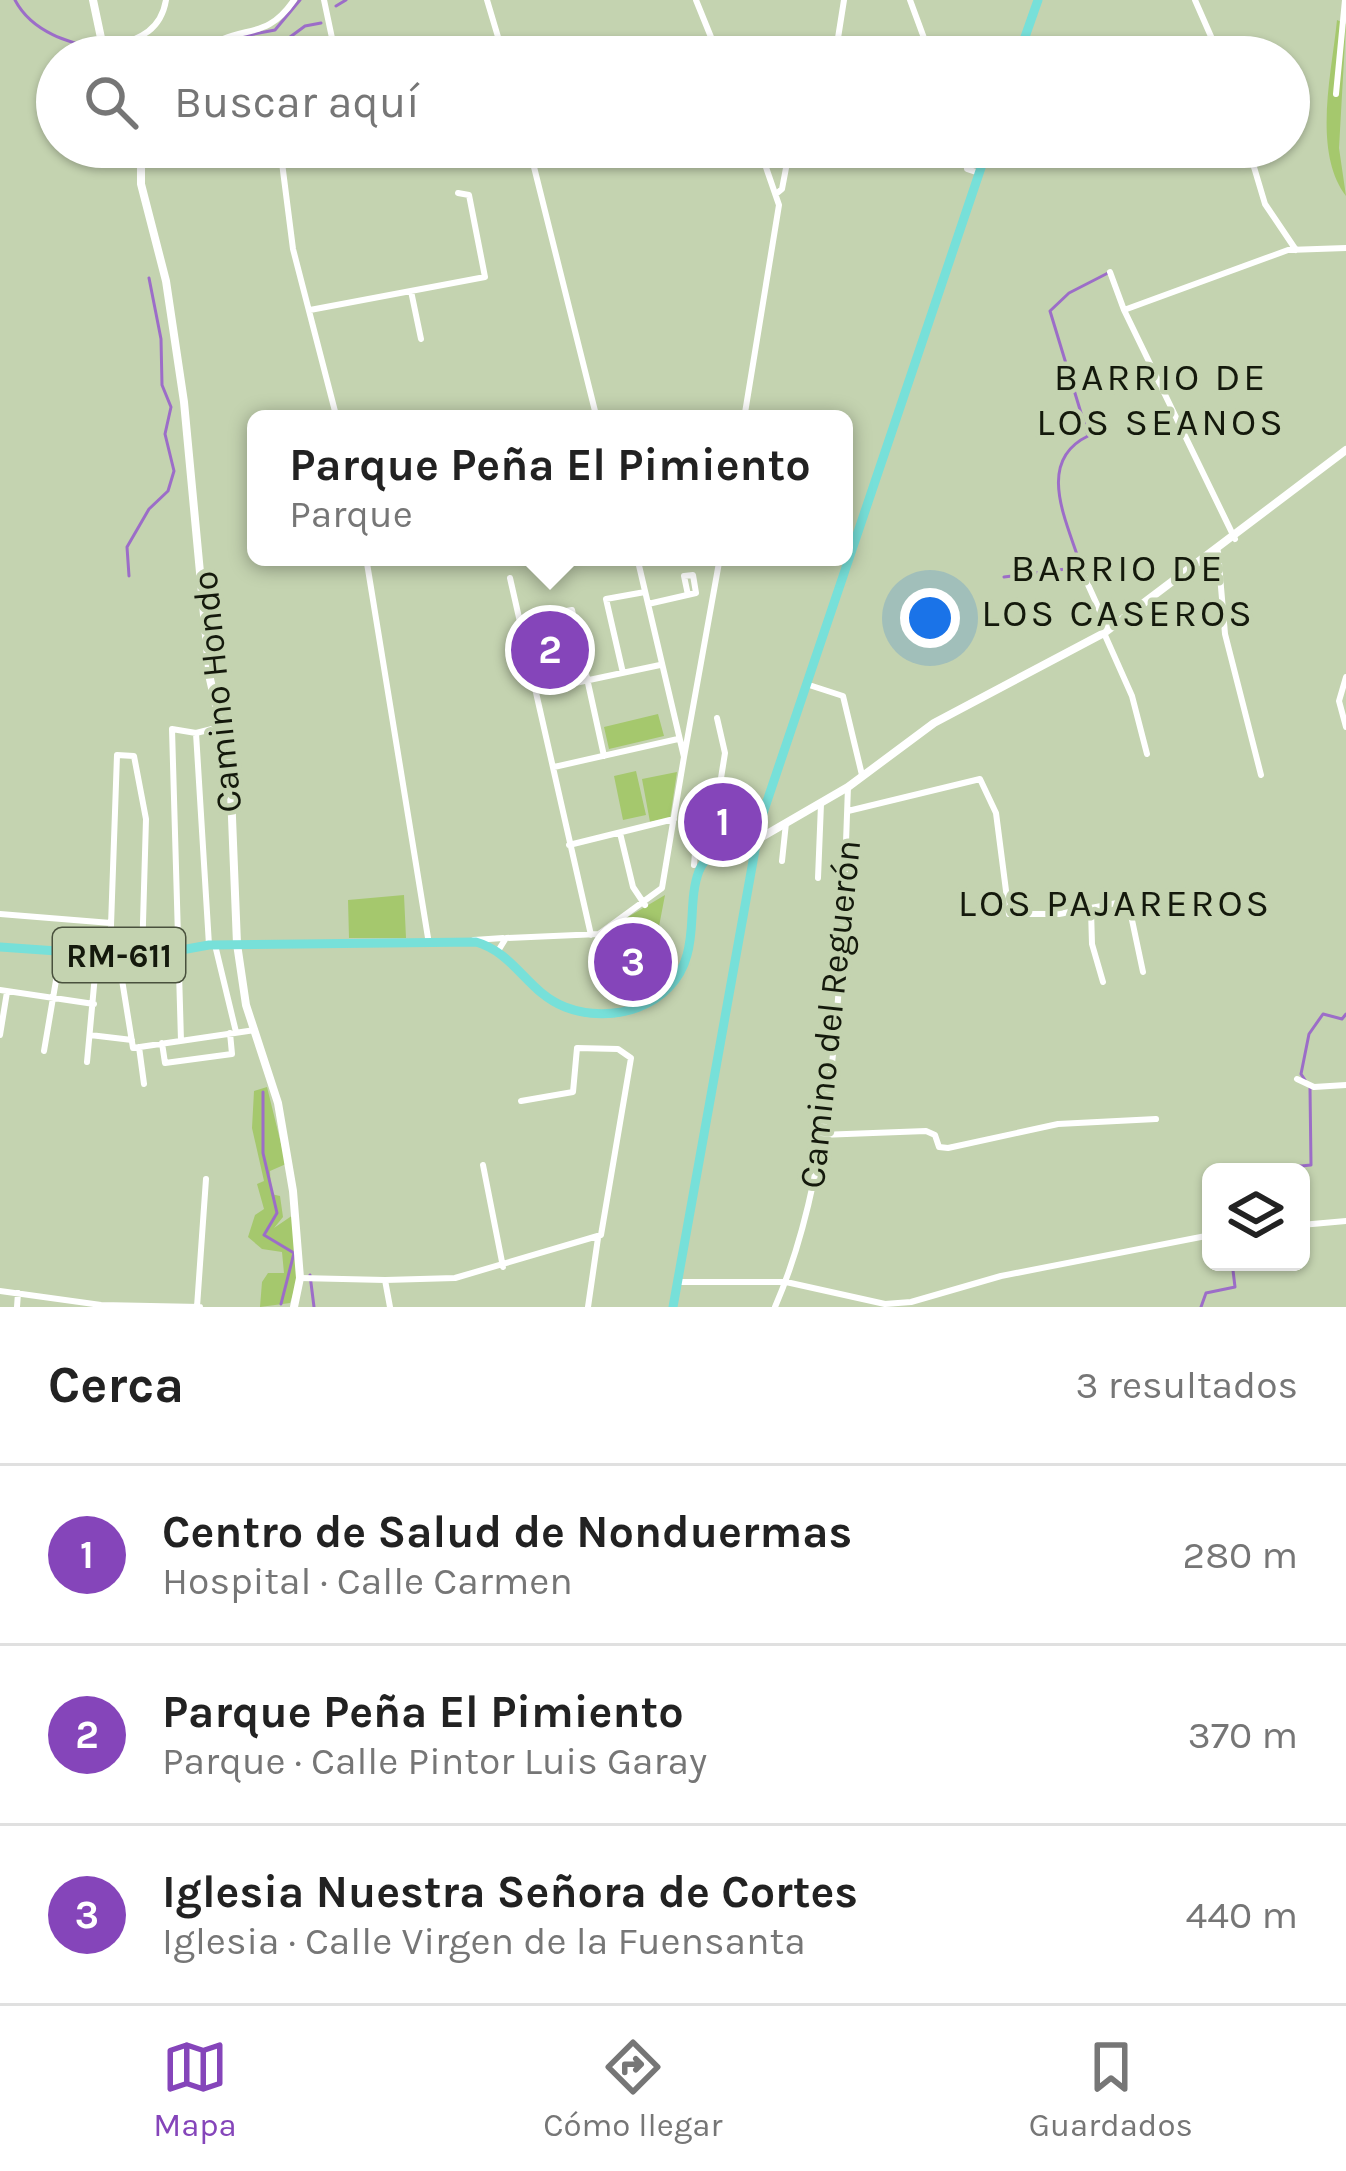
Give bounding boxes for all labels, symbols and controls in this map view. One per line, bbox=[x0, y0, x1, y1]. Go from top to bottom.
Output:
search box bbox=[36, 36, 1310, 168]
icon: search bbox=[78, 69, 144, 135]
text: Buscar aquí bbox=[174, 76, 420, 128]
district label: BARRIO DE LOS SEANOS bbox=[1036, 354, 1286, 445]
popup bbox=[247, 410, 853, 566]
text: Parque Peña El Pimiento bbox=[289, 439, 811, 491]
text: Parque bbox=[289, 491, 413, 537]
district label: BARRIO DE LOS CASEROS bbox=[981, 545, 1255, 636]
street label: Camino Hondo bbox=[183, 569, 251, 815]
your location bbox=[900, 588, 960, 648]
pin: 2 bbox=[511, 605, 589, 695]
pin: 1 bbox=[684, 777, 762, 867]
street label: Camino del Reguerón bbox=[791, 838, 869, 1190]
district label: LOS PAJAREROS bbox=[958, 880, 1272, 926]
pin: 3 bbox=[594, 917, 672, 1007]
road number: RM-611 bbox=[53, 928, 185, 982]
map controls bbox=[1202, 1163, 1310, 1271]
button: layers bbox=[1202, 1163, 1310, 1271]
text: Cerca bbox=[48, 1355, 184, 1415]
text: 3 resultados bbox=[1076, 1362, 1298, 1408]
text: Centro de Salud de Nonduermas bbox=[162, 1506, 852, 1558]
text: 1 bbox=[80, 1532, 94, 1578]
text: 280 m bbox=[1183, 1532, 1298, 1578]
text: Hospital · Calle Carmen bbox=[162, 1558, 573, 1604]
text: Parque Peña El Pimiento bbox=[162, 1686, 684, 1738]
text: 2 bbox=[75, 1712, 99, 1758]
text: 370 m bbox=[1188, 1712, 1298, 1758]
text: Parque · Calle Pintor Luis Garay bbox=[162, 1738, 707, 1784]
text: Iglesia Nuestra Señora de Cortes bbox=[162, 1866, 858, 1918]
text: 3 bbox=[75, 1892, 99, 1938]
text: 440 m bbox=[1186, 1892, 1298, 1938]
text: Iglesia · Calle Virgen de la Fuensanta bbox=[162, 1918, 806, 1964]
tab: Mapa bbox=[153, 2034, 237, 2144]
tab: Cómo llegar bbox=[543, 2034, 722, 2144]
tab: Guardados bbox=[1029, 2034, 1193, 2144]

